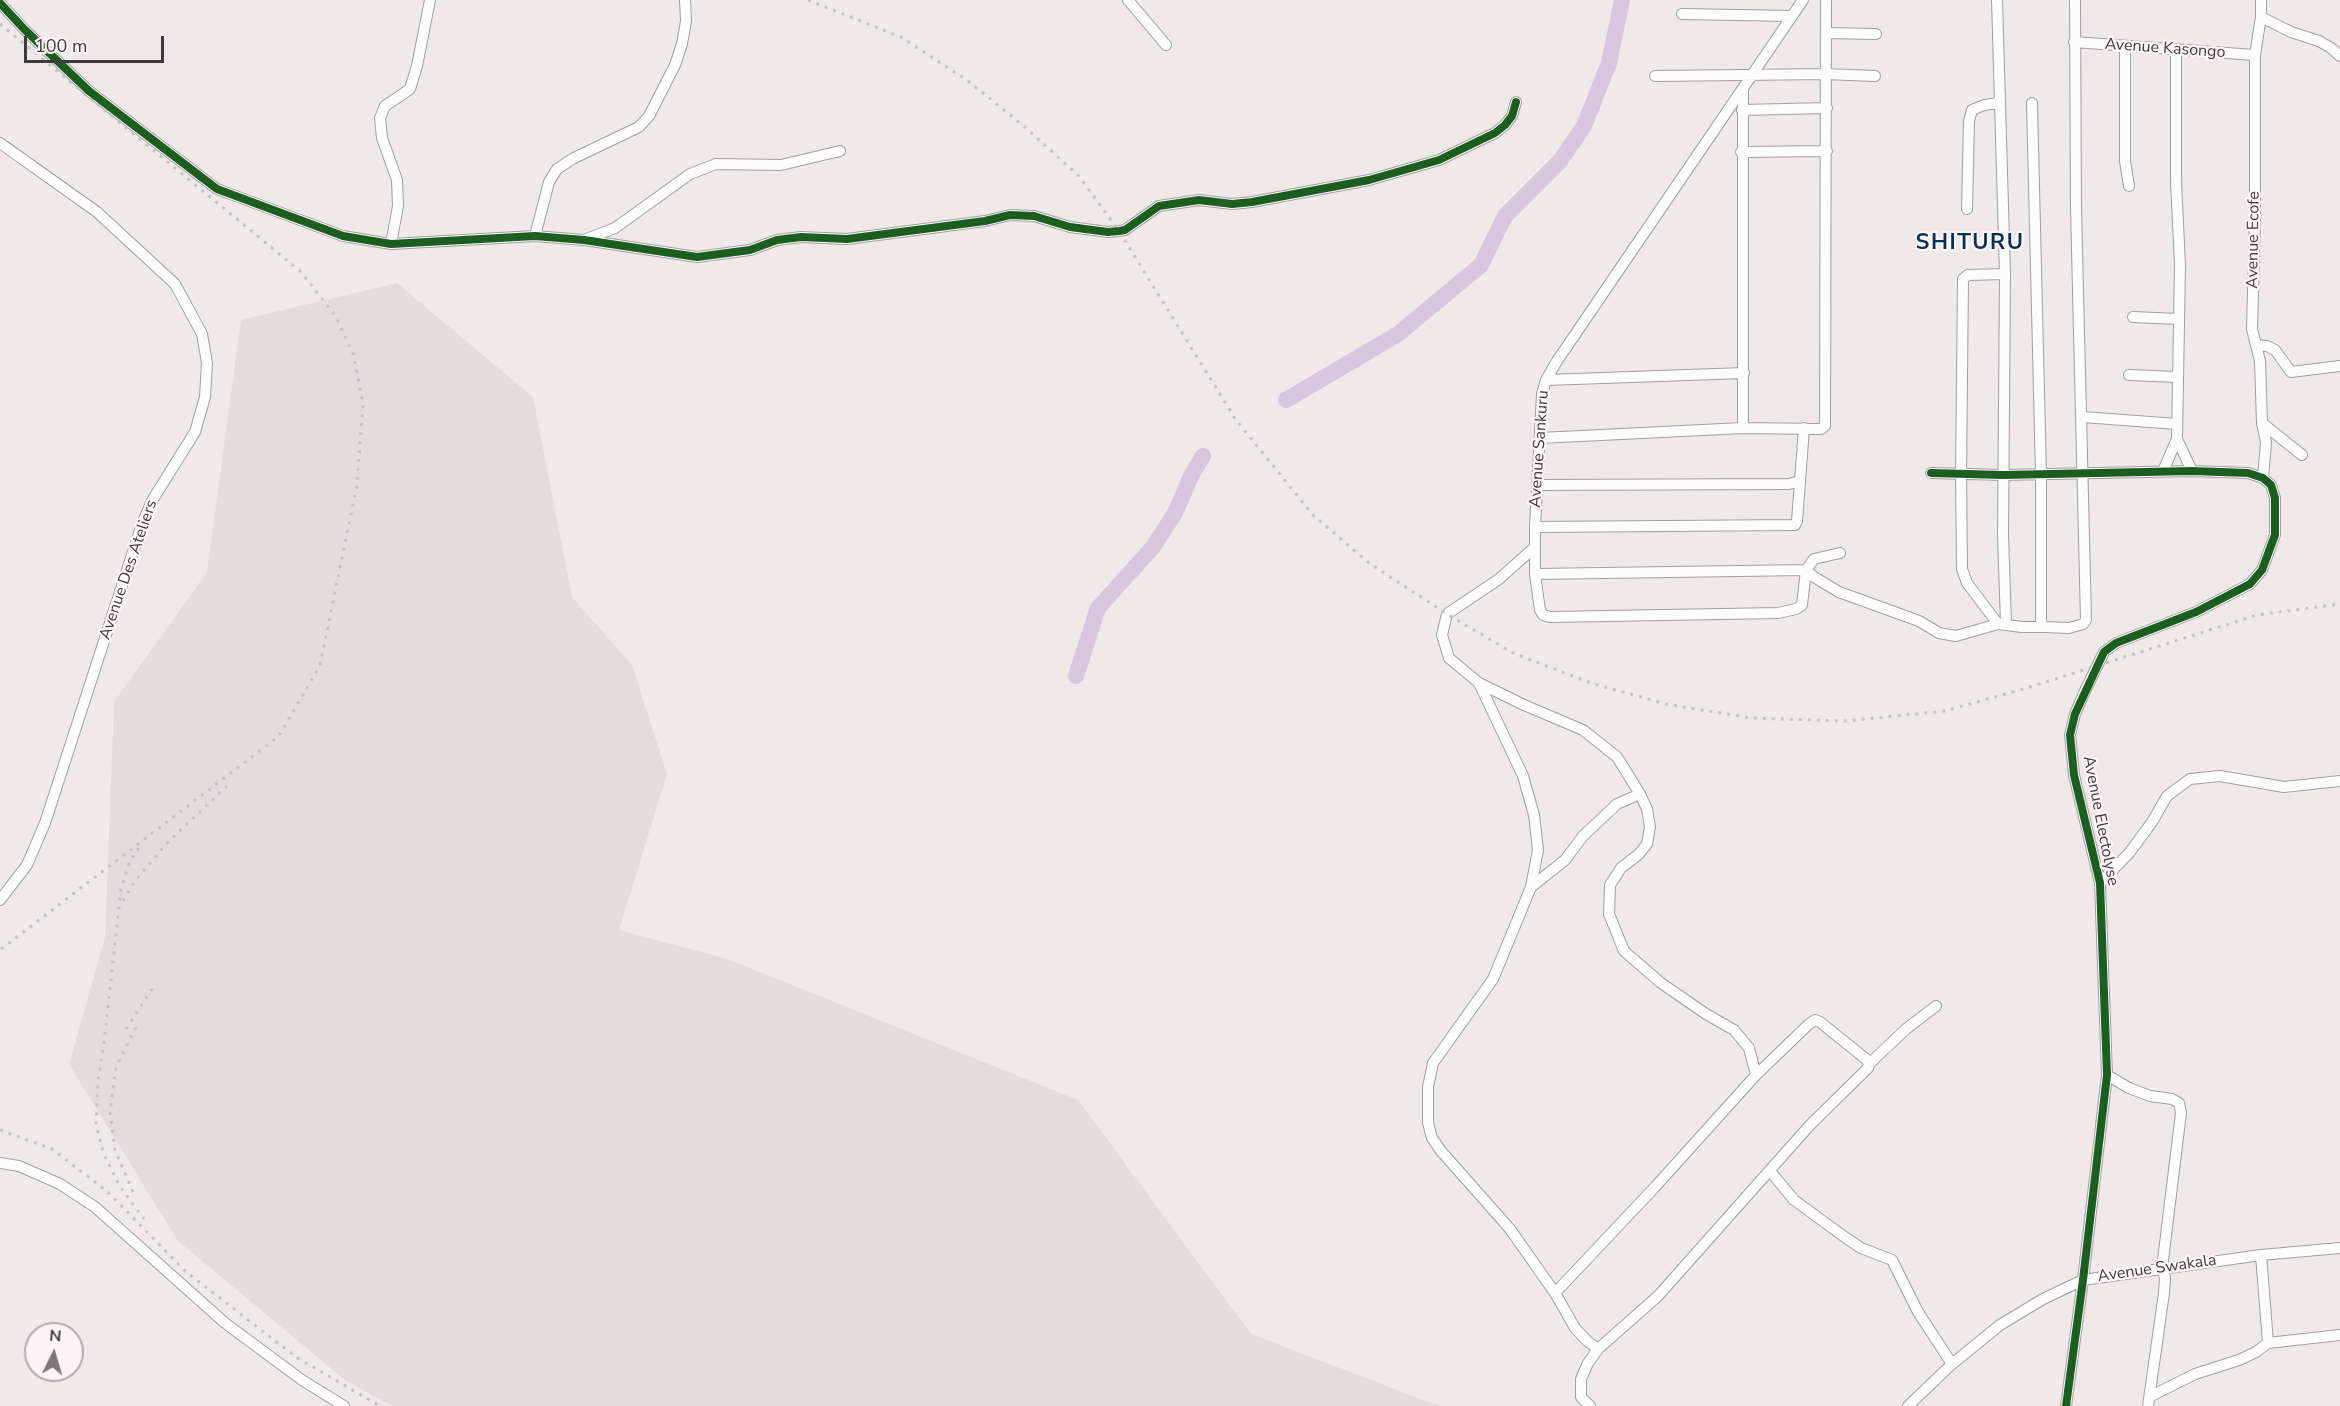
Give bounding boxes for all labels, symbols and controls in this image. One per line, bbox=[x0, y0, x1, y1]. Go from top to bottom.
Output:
scale bar bbox=[27, 24, 166, 62]
text: 100 m bbox=[35, 34, 87, 58]
street label: Avenue Kasongo bbox=[2104, 35, 2226, 63]
street label: Avenue Ecofe bbox=[2244, 191, 2264, 289]
district label: SHITURU bbox=[1916, 231, 2024, 257]
street label: Avenue Sankuru bbox=[1526, 390, 1554, 508]
street label: Avenue Des Ateliers bbox=[96, 498, 162, 642]
street label: Avenue Electolyse bbox=[2078, 755, 2122, 887]
street label: Avenue Swakala bbox=[2096, 1251, 2218, 1287]
north arrow bbox=[24, 1322, 84, 1382]
text: N bbox=[48, 1325, 62, 1348]

